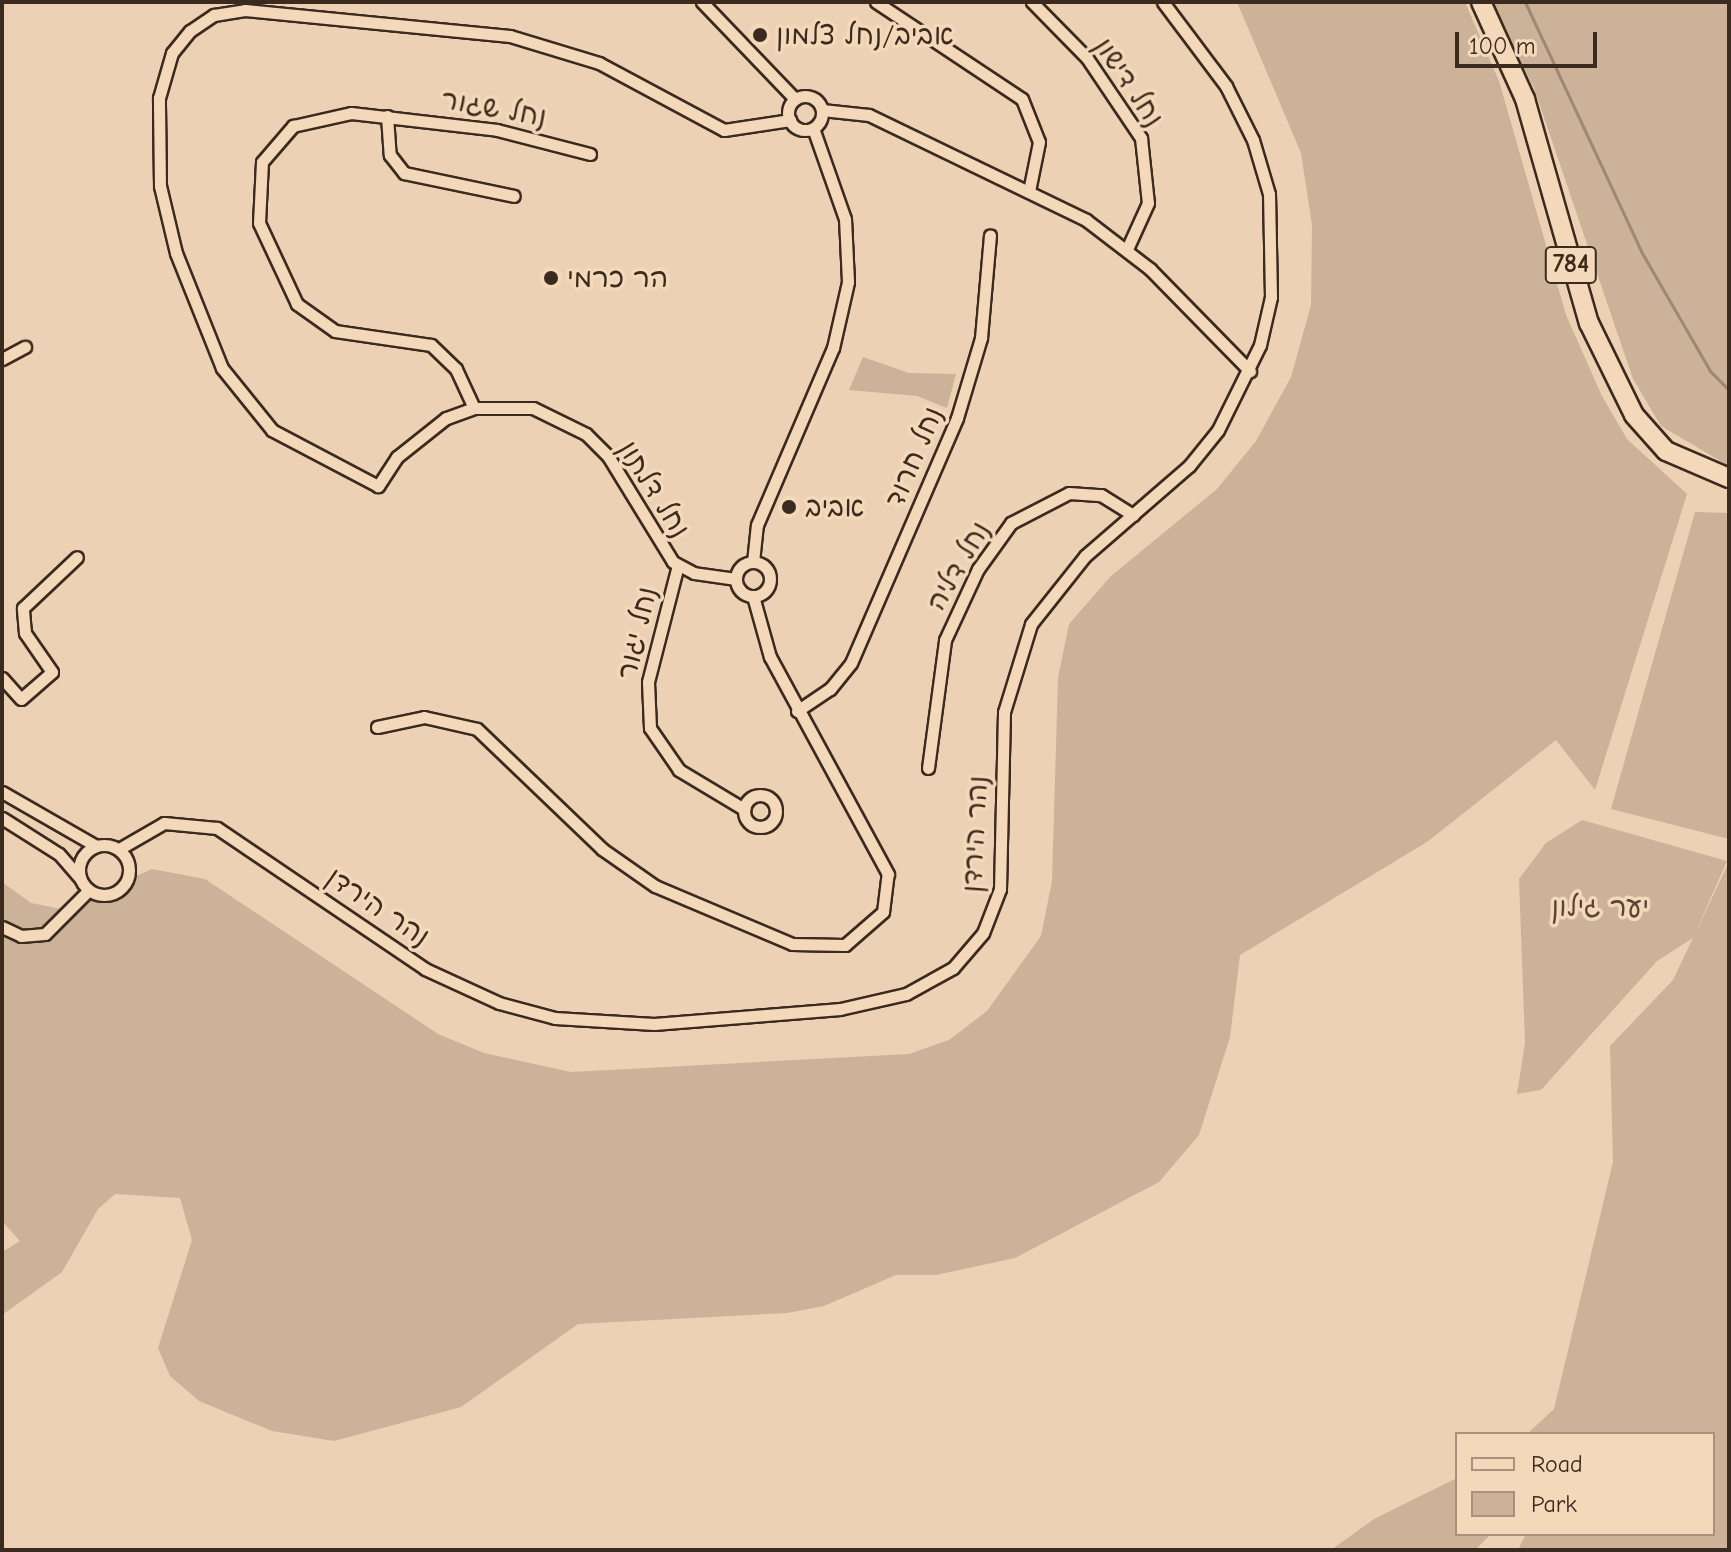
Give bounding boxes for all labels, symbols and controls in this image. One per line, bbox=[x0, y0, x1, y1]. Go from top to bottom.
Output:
scale bar bbox=[1459, 16, 1601, 66]
place label: אביב/נחל צלמון bbox=[776, 18, 954, 52]
marker: אביב/נחל צלמון bbox=[751, 26, 769, 44]
street label: נחל דישון bbox=[1087, 31, 1171, 133]
text: 100 m bbox=[1469, 32, 1536, 60]
street label: נחל שגור bbox=[439, 82, 549, 134]
road number: 784 bbox=[1543, 243, 1599, 287]
place label: הר כרמי bbox=[567, 261, 668, 295]
marker: הר כרמי bbox=[542, 269, 560, 287]
street label: נחל חרוד bbox=[878, 402, 950, 512]
street label: נחל דלתון bbox=[611, 434, 697, 544]
place label: אביב bbox=[805, 490, 864, 524]
marker: אביב bbox=[780, 498, 798, 516]
street label: נחל דליה bbox=[919, 515, 997, 617]
street label: נחל יגור bbox=[610, 583, 664, 683]
street label: נהר הירדן bbox=[955, 775, 995, 893]
street label: נהר הירדן bbox=[320, 860, 436, 954]
park label: יער גילון bbox=[1551, 890, 1649, 924]
legend bbox=[1455, 1432, 1715, 1536]
text: Road bbox=[1531, 1450, 1583, 1478]
text: Park bbox=[1531, 1490, 1577, 1518]

